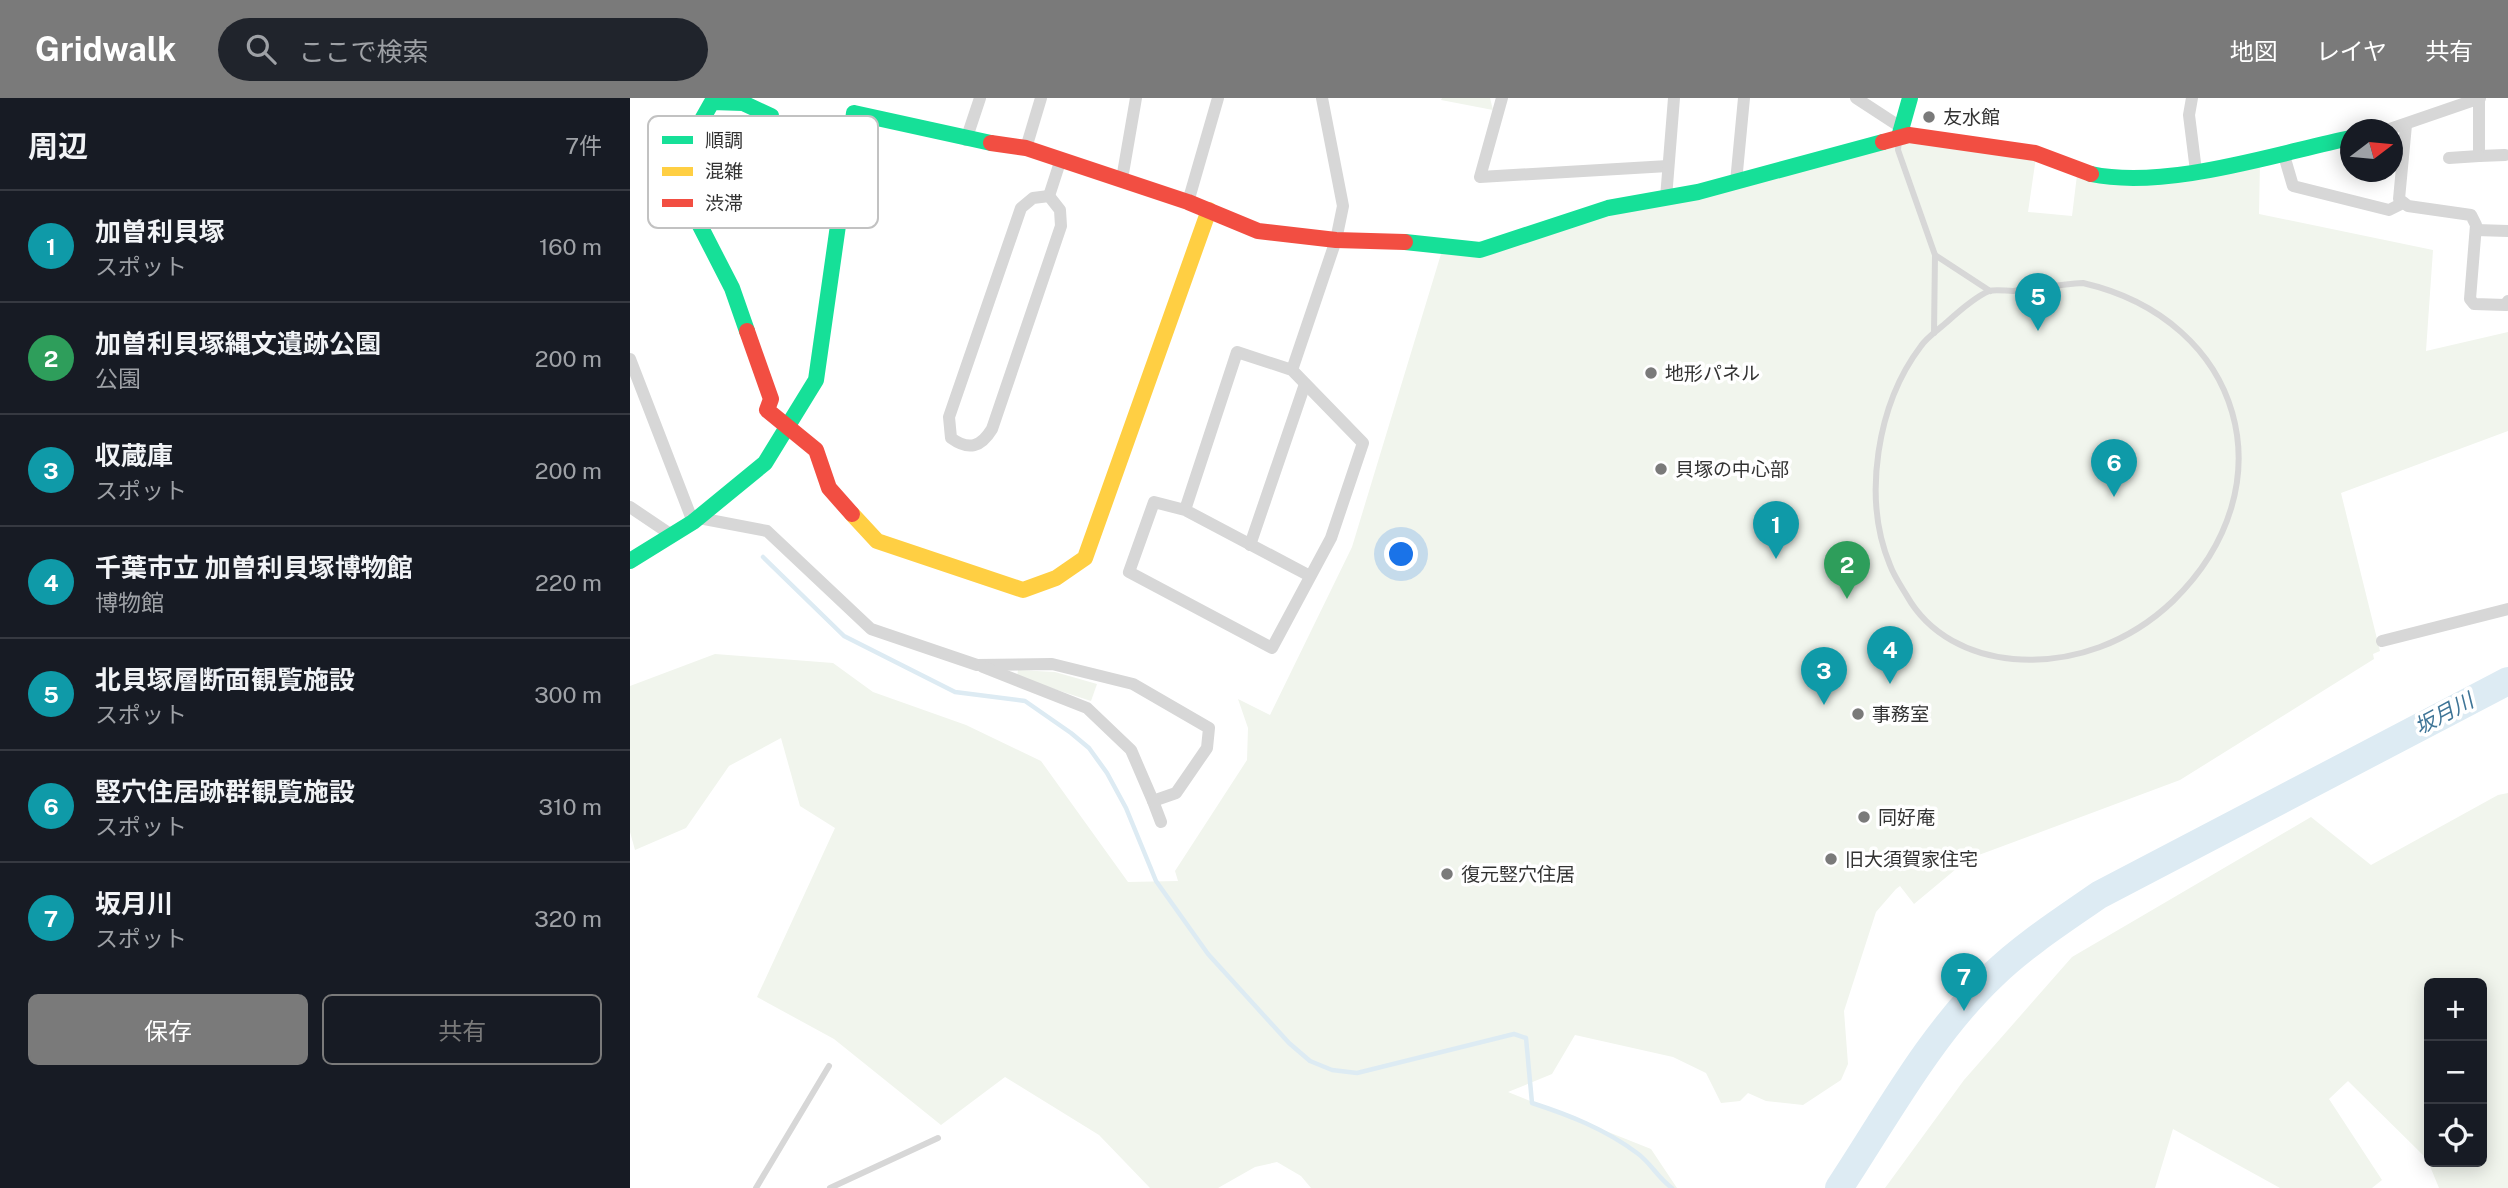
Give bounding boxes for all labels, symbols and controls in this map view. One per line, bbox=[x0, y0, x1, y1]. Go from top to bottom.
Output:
search box bbox=[218, 18, 708, 81]
text: Gridwalk bbox=[35, 30, 176, 68]
icon: search bbox=[242, 30, 280, 68]
text: ここで検索 bbox=[298, 36, 428, 67]
text: 地図 bbox=[2230, 37, 2278, 65]
text: レイヤ bbox=[2316, 37, 2387, 65]
text: 共有 bbox=[2425, 37, 2473, 65]
place label: 友水館 bbox=[1943, 106, 2000, 128]
marker: 友水館 bbox=[1921, 109, 1937, 125]
legend bbox=[648, 116, 878, 228]
north arrow bbox=[2340, 119, 2403, 182]
text: 周辺 bbox=[28, 128, 88, 164]
text: 順調 bbox=[705, 129, 743, 151]
text: 7件 bbox=[565, 132, 602, 159]
text: 混雑 bbox=[705, 160, 743, 182]
text: 渋滞 bbox=[705, 192, 743, 214]
text: 加曽利貝塚 bbox=[95, 216, 225, 247]
text: 1 bbox=[46, 233, 56, 260]
text: 160 m bbox=[539, 233, 602, 260]
text: スポット bbox=[95, 253, 187, 280]
pin: 5 bbox=[2015, 273, 2061, 331]
text: 加曽利貝塚縄文遺跡公園 bbox=[95, 328, 381, 359]
text: 2 bbox=[44, 345, 58, 372]
text: 200 m bbox=[535, 345, 602, 372]
place label: 地形パネル bbox=[1665, 362, 1760, 384]
text: 公園 bbox=[95, 365, 141, 392]
marker: 地形パネル bbox=[1643, 365, 1659, 381]
pin: 6 bbox=[2091, 439, 2137, 497]
text: 収蔵庫 bbox=[95, 440, 173, 471]
text: 3 bbox=[43, 457, 59, 484]
text: 200 m bbox=[535, 457, 602, 484]
place label: 貝塚の中心部 bbox=[1675, 458, 1789, 480]
marker: 貝塚の中心部 bbox=[1653, 461, 1669, 477]
text: スポット bbox=[95, 477, 187, 504]
pin: 1 bbox=[1753, 501, 1799, 559]
your location bbox=[1384, 537, 1418, 571]
pin: 2 bbox=[1824, 541, 1870, 599]
text: 千葉市立 加曽利貝塚博物館 bbox=[95, 552, 413, 583]
text: 4 bbox=[43, 569, 59, 596]
text: 220 m bbox=[535, 569, 602, 596]
text: 博物館 bbox=[95, 589, 164, 616]
pin: 4 bbox=[1867, 626, 1913, 684]
pin: 3 bbox=[1801, 647, 1847, 705]
text: 北貝塚層断面観覧施設 bbox=[95, 664, 355, 695]
text: 5 bbox=[43, 681, 59, 708]
text: 300 m bbox=[534, 681, 602, 708]
water label: 坂月川 bbox=[2410, 687, 2479, 739]
text: スポット bbox=[95, 701, 187, 728]
place label: 事務室 bbox=[1872, 703, 1929, 725]
marker: 事務室 bbox=[1850, 706, 1866, 722]
text: 竪穴住居跡群観覧施設 bbox=[95, 776, 355, 807]
text: 6 bbox=[43, 793, 59, 820]
text: 310 m bbox=[539, 793, 602, 820]
place label: 同好庵 bbox=[1878, 806, 1935, 828]
marker: 同好庵 bbox=[1856, 809, 1872, 825]
text: スポット bbox=[95, 813, 187, 840]
place label: 旧大須賀家住宅 bbox=[1845, 848, 1978, 870]
marker: 旧大須賀家住宅 bbox=[1823, 851, 1839, 867]
place label: 復元竪穴住居 bbox=[1461, 863, 1575, 885]
marker: 復元竪穴住居 bbox=[1439, 866, 1455, 882]
text: 坂月川 bbox=[95, 888, 173, 919]
text: 7 bbox=[44, 905, 58, 932]
text: 320 m bbox=[534, 905, 602, 932]
text: スポット bbox=[95, 925, 187, 952]
pin: 7 bbox=[1941, 953, 1987, 1011]
map controls bbox=[2424, 978, 2487, 1167]
button: + bbox=[2424, 978, 2487, 1041]
button: 保存 bbox=[28, 994, 308, 1065]
button: 共有 bbox=[322, 994, 602, 1065]
button: − bbox=[2424, 1041, 2487, 1104]
button: locate bbox=[2424, 1104, 2487, 1167]

